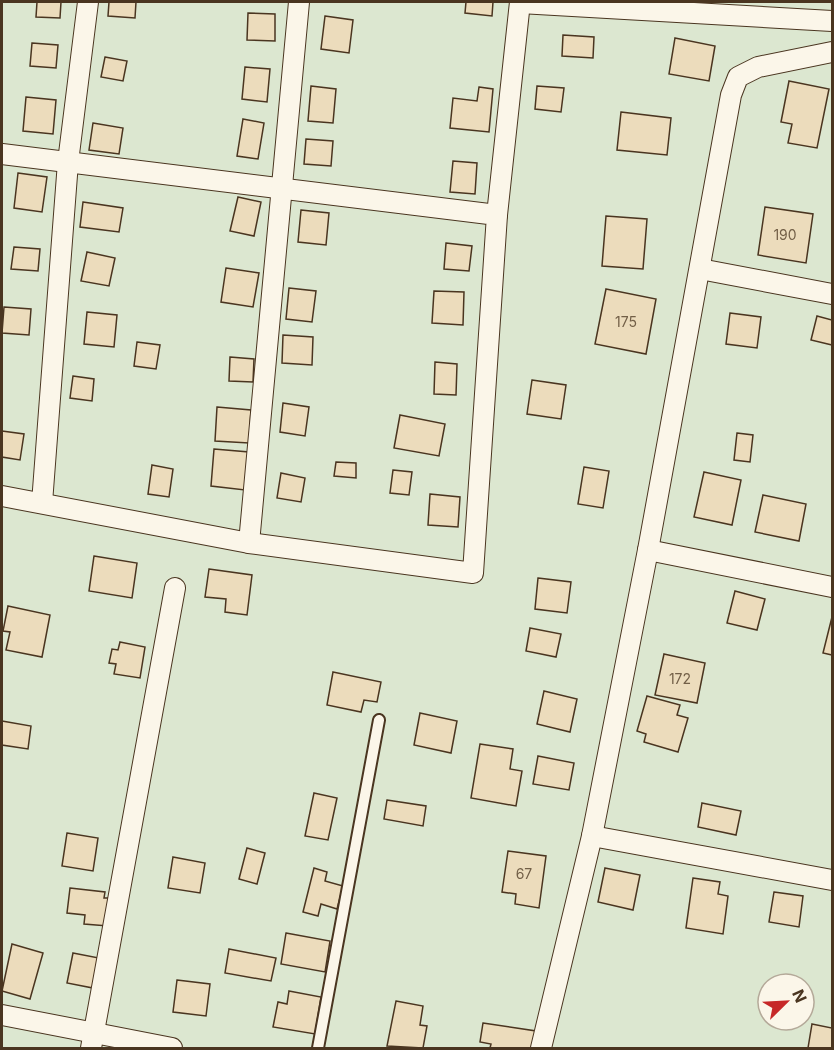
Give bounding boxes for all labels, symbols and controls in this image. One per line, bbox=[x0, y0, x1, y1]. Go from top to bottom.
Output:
house number: 190 bbox=[773, 226, 797, 243]
house number: 175 bbox=[615, 313, 637, 330]
house number: 172 bbox=[669, 670, 691, 687]
house number: 67 bbox=[516, 865, 532, 882]
north arrow bbox=[756, 972, 816, 1032]
text: N bbox=[788, 986, 811, 1006]

